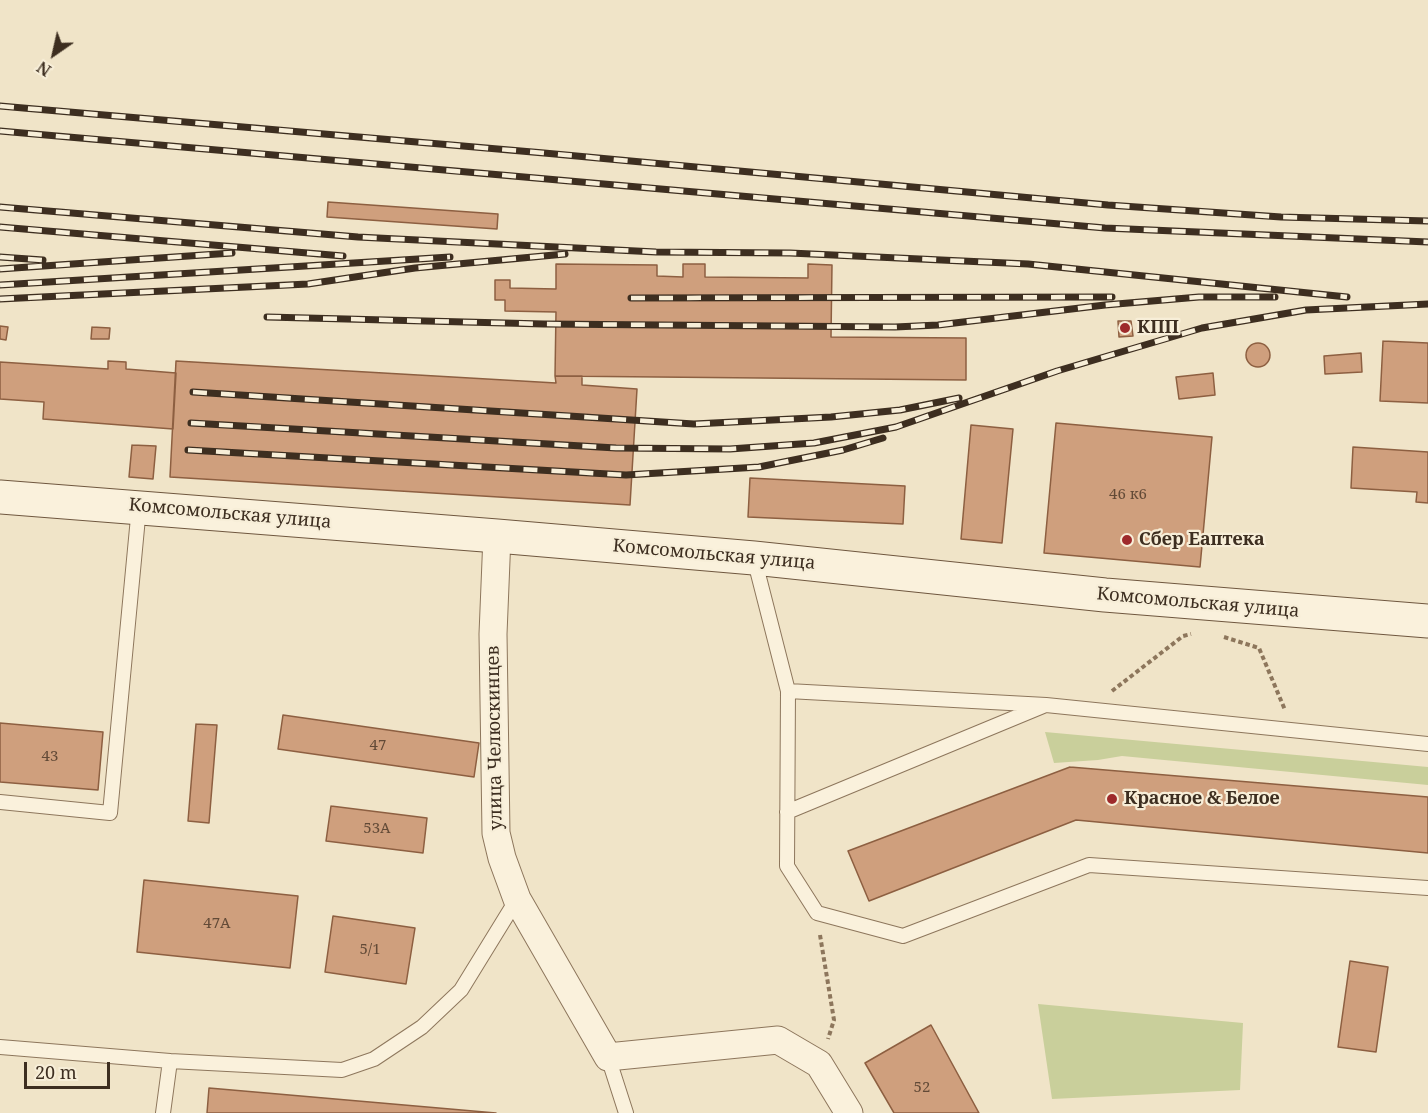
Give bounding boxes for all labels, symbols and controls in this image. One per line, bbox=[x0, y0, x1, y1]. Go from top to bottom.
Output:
north arrow bbox=[24, 24, 84, 84]
text: N bbox=[33, 56, 55, 82]
place label: КПП bbox=[1137, 317, 1179, 339]
marker: КПП bbox=[1118, 321, 1132, 335]
house number: 46 к6 bbox=[1109, 486, 1147, 504]
street label: Комсомольская улица bbox=[128, 494, 332, 534]
place label: Сбер Еаптека bbox=[1139, 529, 1265, 551]
marker: Сбер Еаптека bbox=[1120, 533, 1134, 547]
street label: Комсомольская улица bbox=[612, 535, 816, 575]
street label: Комсомольская улица bbox=[1096, 583, 1300, 623]
street label: улица Челюскинцев bbox=[483, 646, 507, 830]
house number: 47 bbox=[370, 737, 386, 755]
house number: 43 bbox=[42, 748, 58, 766]
place label: Красное & Белое bbox=[1124, 788, 1280, 810]
marker: Красное & Белое bbox=[1105, 792, 1119, 806]
house number: 53А bbox=[363, 820, 391, 838]
house number: 47А bbox=[203, 915, 231, 933]
house number: 5/1 bbox=[359, 941, 381, 959]
scale bar bbox=[27, 1050, 112, 1088]
text: 20 m bbox=[35, 1060, 77, 1084]
house number: 52 bbox=[914, 1079, 930, 1097]

